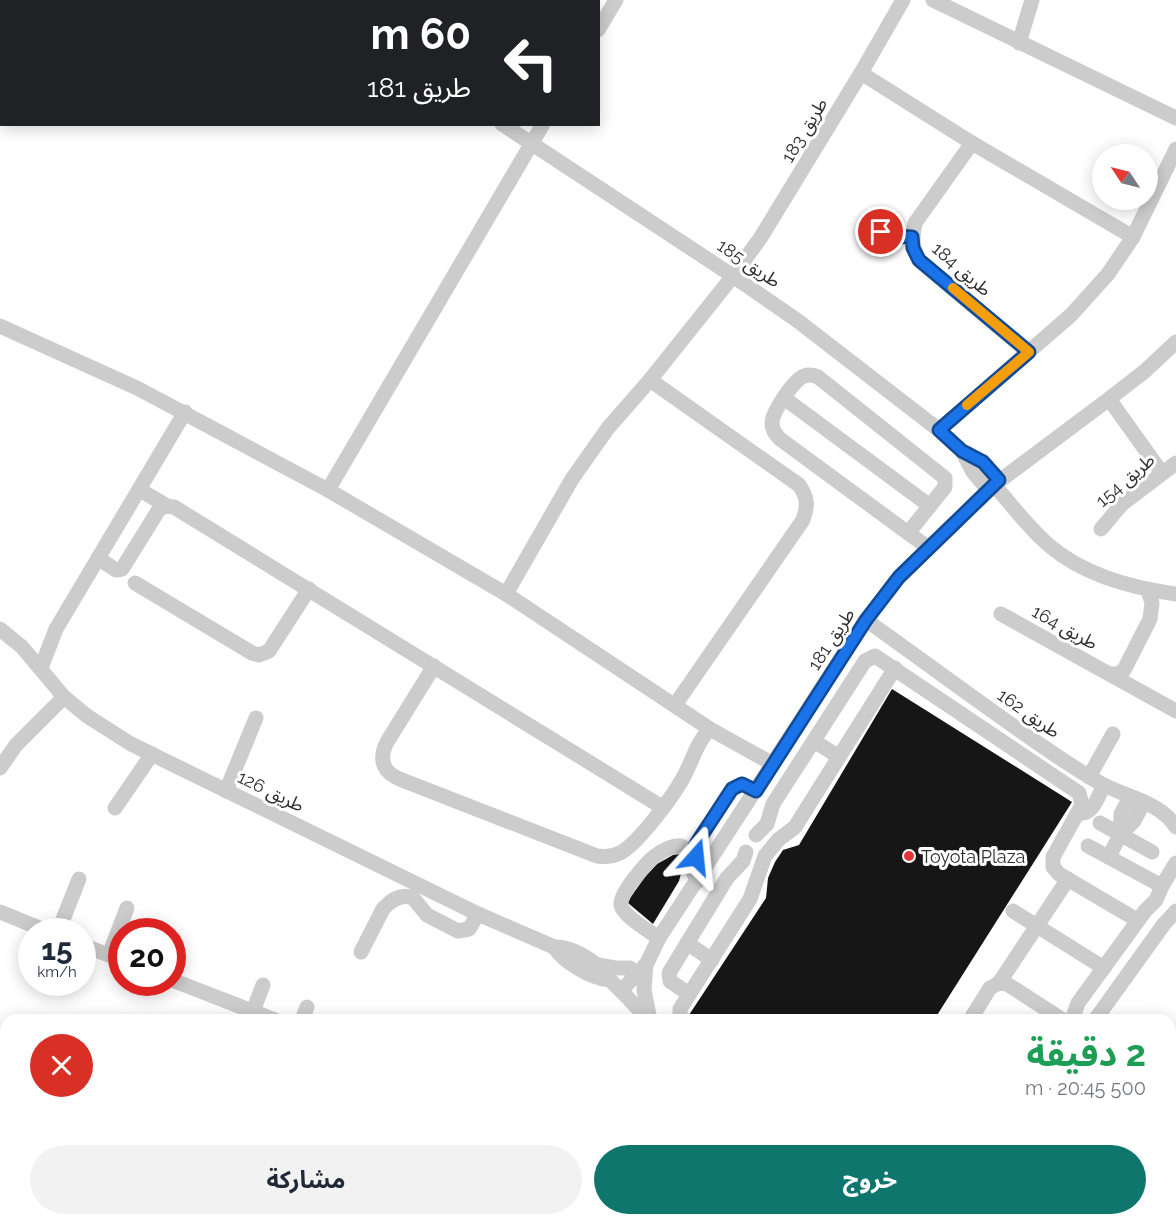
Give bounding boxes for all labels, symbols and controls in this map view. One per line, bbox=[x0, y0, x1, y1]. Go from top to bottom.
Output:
text: 60 m bbox=[371, 10, 471, 59]
icon: left bbox=[492, 24, 570, 102]
text: طريق 181 bbox=[367, 72, 471, 103]
street label: طريق 183 bbox=[777, 94, 832, 166]
north arrow bbox=[1092, 144, 1158, 210]
map controls bbox=[1092, 144, 1158, 210]
pin bbox=[855, 206, 906, 257]
icon: arrive bbox=[864, 215, 897, 248]
street label: طريق 185 bbox=[713, 234, 785, 293]
street label: طريق 184 bbox=[927, 238, 996, 301]
street label: طريق 154 bbox=[1091, 449, 1159, 512]
street label: طريق 164 bbox=[1028, 600, 1101, 654]
street label: طريق 181 bbox=[803, 604, 860, 674]
street label: طريق 162 bbox=[993, 684, 1064, 743]
street label: طريق 126 bbox=[234, 766, 308, 817]
position arrow bbox=[664, 825, 728, 889]
place label: Toyota Plaza bbox=[921, 846, 1025, 867]
marker: Toyota Plaza bbox=[902, 849, 916, 863]
speed limit sign: 20 bbox=[108, 918, 186, 996]
text: 15 bbox=[41, 932, 73, 967]
text: km/h bbox=[37, 963, 77, 981]
text: 2 دقيقة bbox=[1026, 1032, 1146, 1074]
button: close bbox=[30, 1034, 93, 1097]
text: 500 m · 20:45 bbox=[1025, 1076, 1146, 1100]
button: مشاركة bbox=[30, 1145, 582, 1214]
button: خروج bbox=[594, 1145, 1146, 1214]

